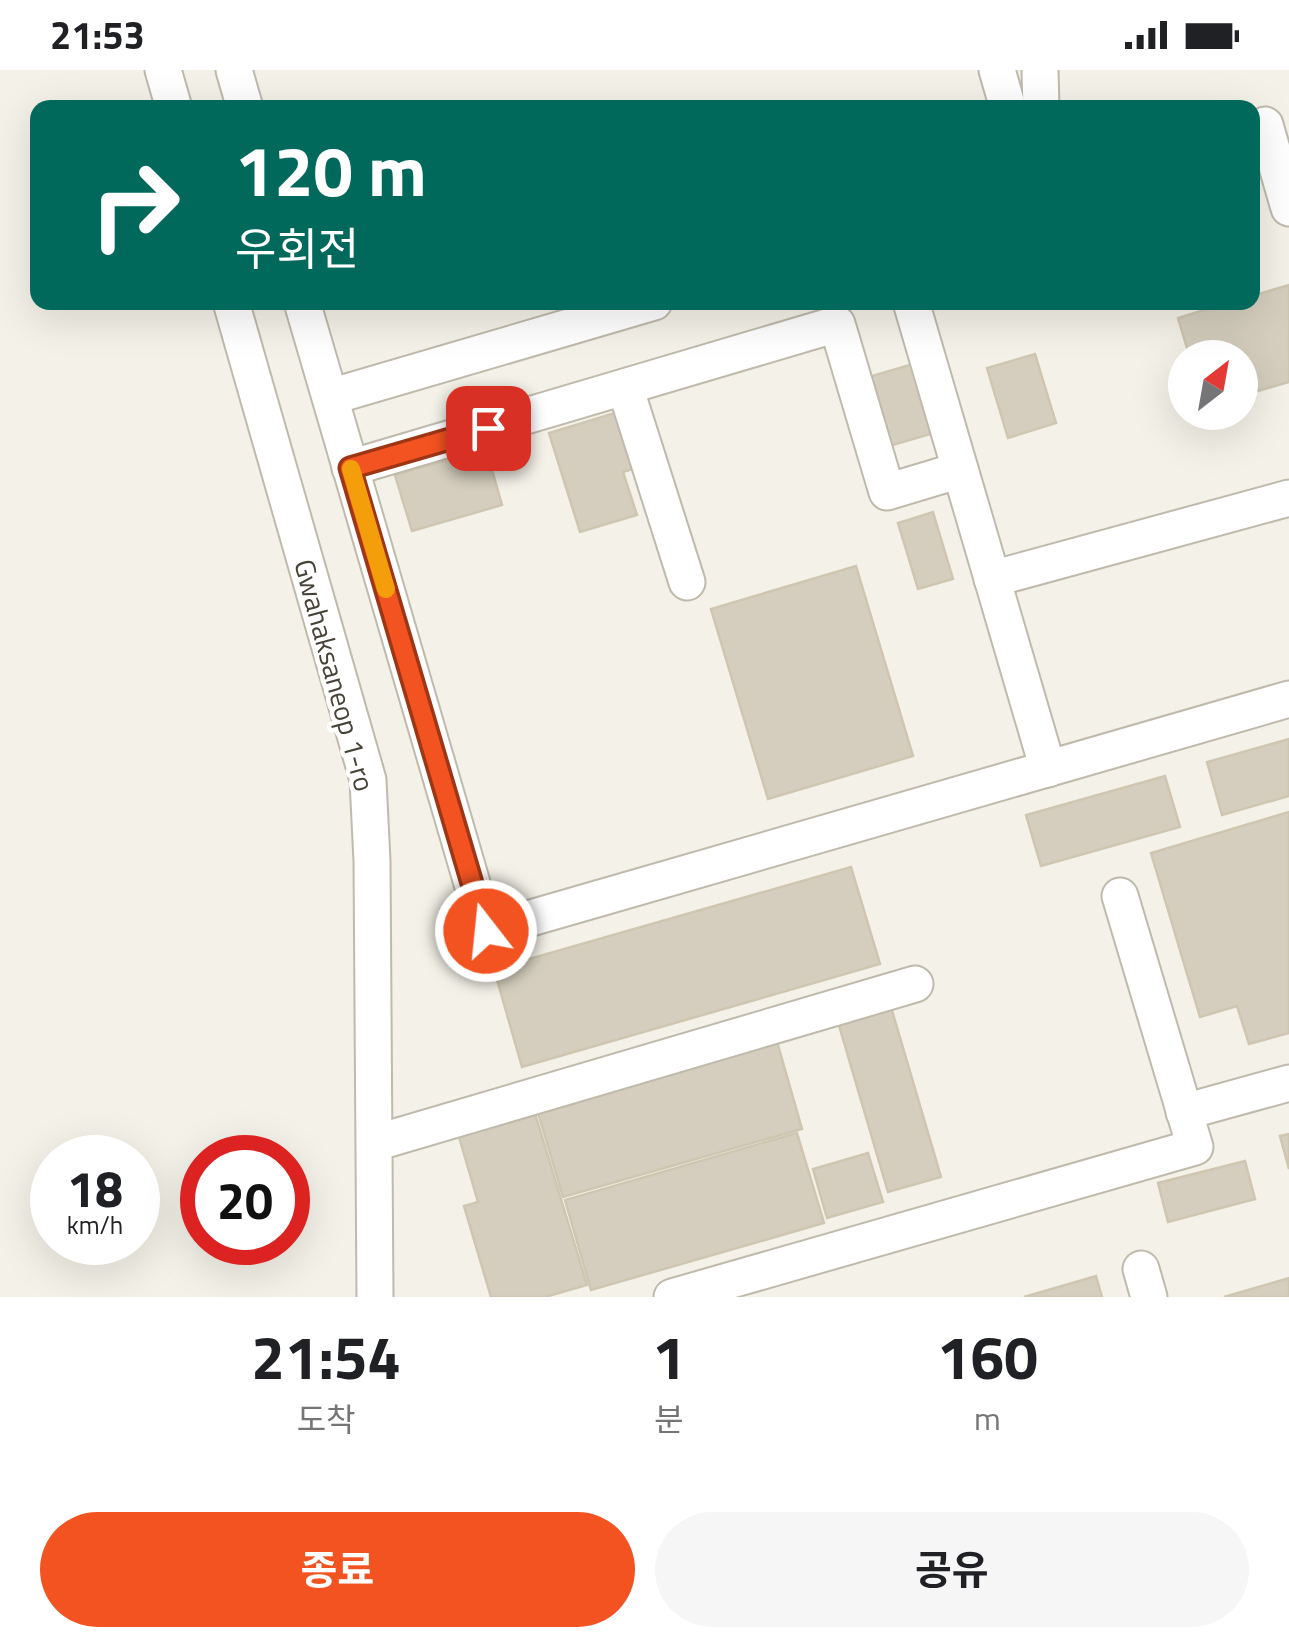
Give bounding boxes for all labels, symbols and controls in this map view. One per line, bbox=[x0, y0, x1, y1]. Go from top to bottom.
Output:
text: 21:53 bbox=[50, 6, 145, 64]
text: 120 m bbox=[235, 117, 427, 223]
icon: right bbox=[70, 140, 200, 270]
text: 우회전 bbox=[235, 214, 359, 282]
north arrow bbox=[1168, 340, 1258, 430]
map controls bbox=[1168, 340, 1258, 430]
pin bbox=[446, 386, 531, 471]
icon: arrive bbox=[461, 401, 516, 456]
street label: Gwahaksaneop 1-ro bbox=[283, 554, 387, 796]
position arrow bbox=[434, 879, 538, 983]
speed limit sign: 20 bbox=[180, 1135, 310, 1265]
text: 18 bbox=[67, 1150, 123, 1226]
text: km/h bbox=[67, 1206, 123, 1244]
text: 21:54 bbox=[251, 1311, 401, 1402]
text: 1 bbox=[652, 1311, 686, 1402]
text: 160 bbox=[937, 1311, 1038, 1402]
text: m bbox=[974, 1394, 1001, 1442]
text: 도착 bbox=[297, 1395, 356, 1443]
text: 분 bbox=[654, 1395, 684, 1443]
button: 종료 bbox=[40, 1512, 635, 1627]
button: 공유 bbox=[655, 1512, 1249, 1627]

